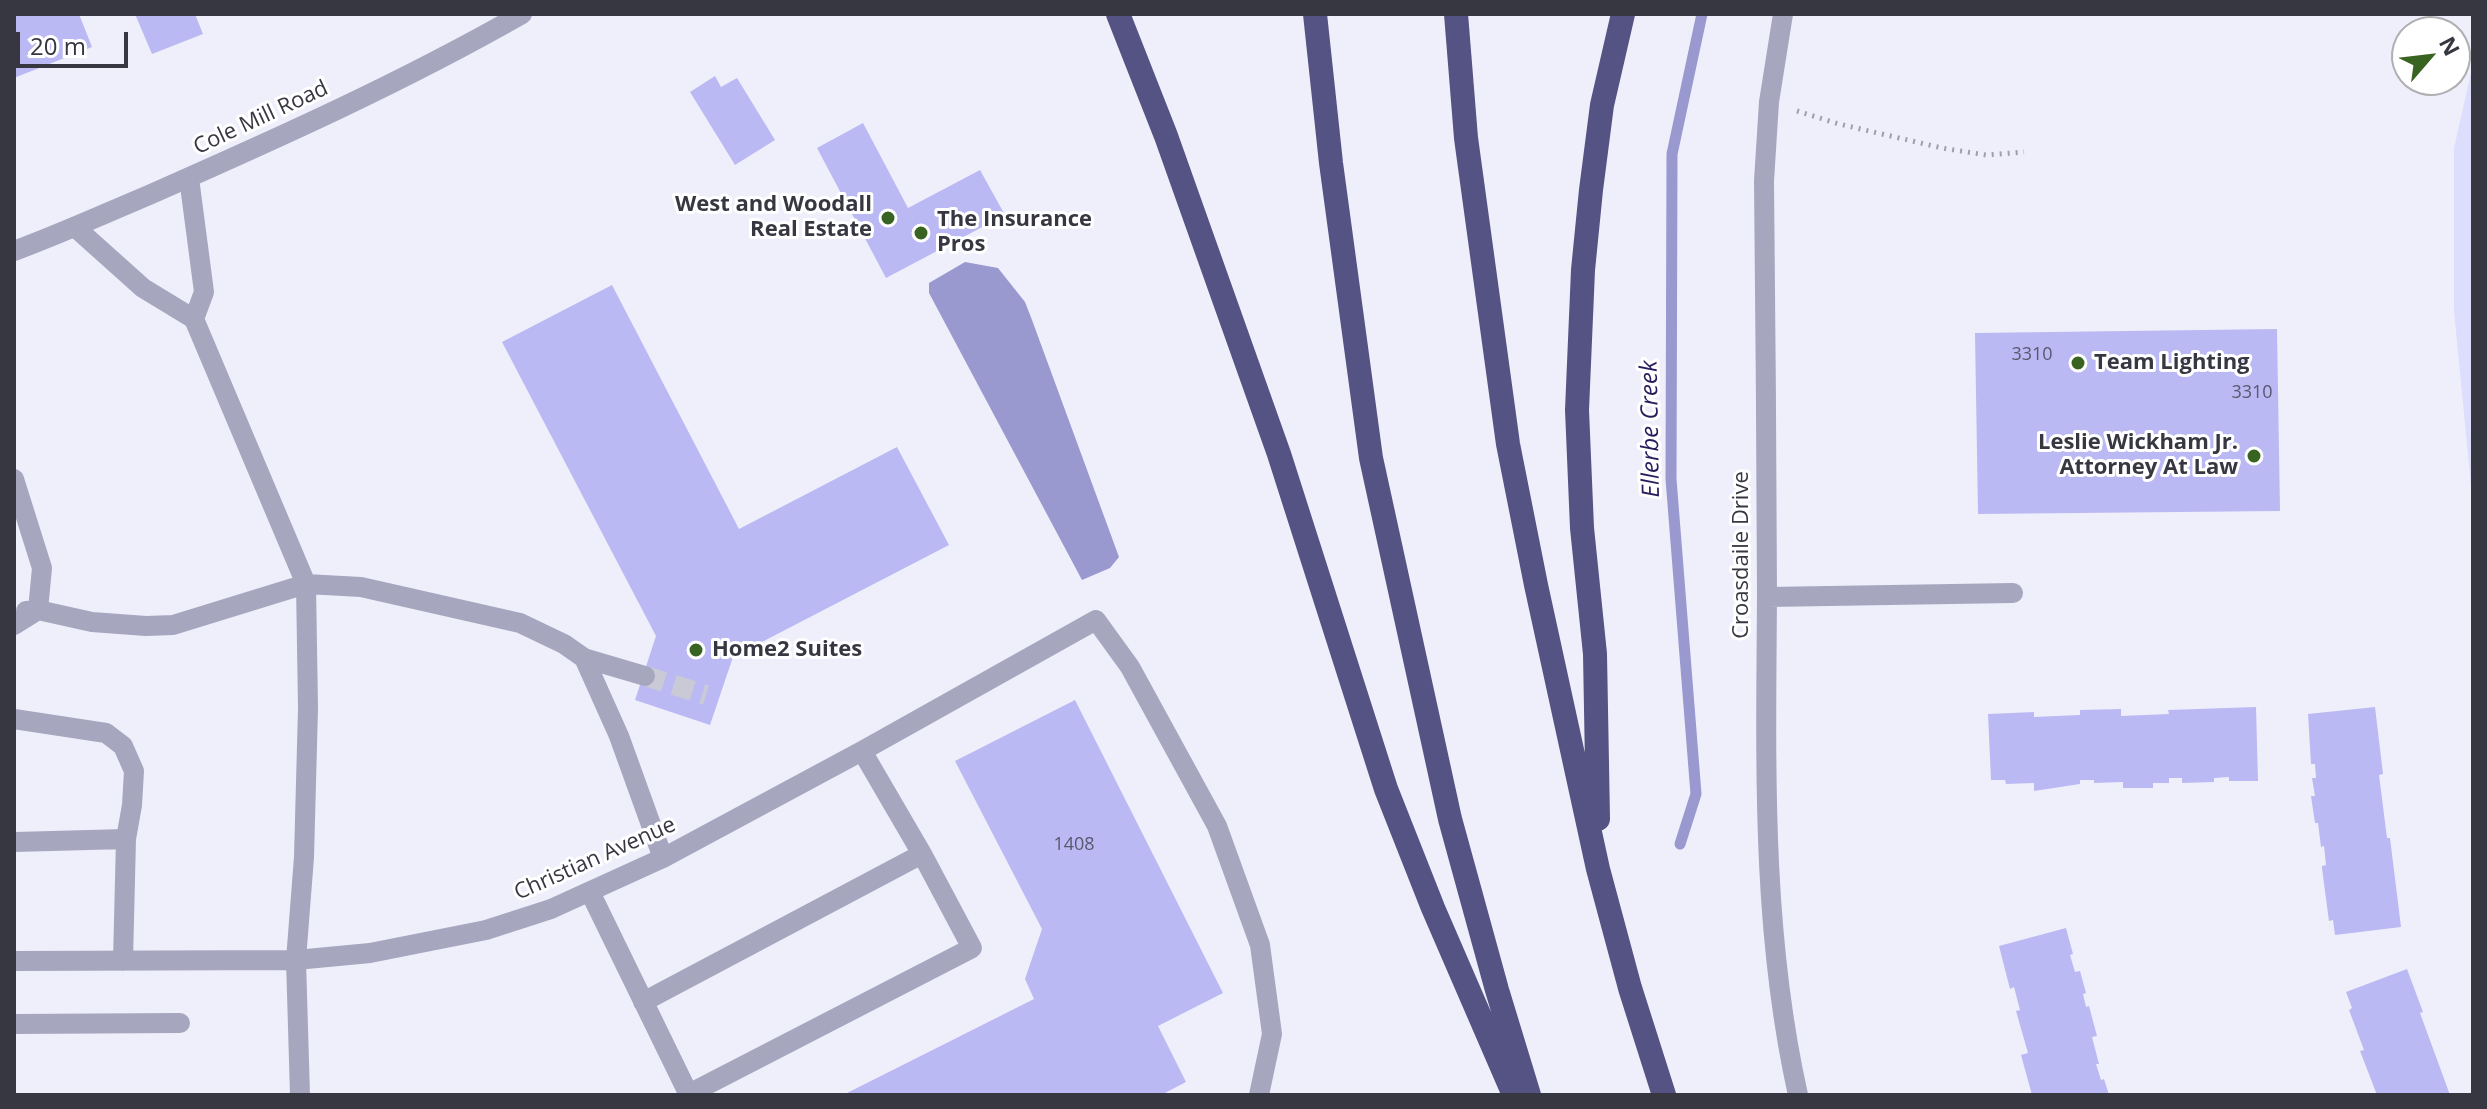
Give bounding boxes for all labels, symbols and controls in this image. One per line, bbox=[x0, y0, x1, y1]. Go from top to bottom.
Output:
scale bar bbox=[20, 16, 132, 66]
north arrow bbox=[2391, 16, 2471, 96]
text: 20 m bbox=[30, 29, 86, 62]
text: N bbox=[2433, 31, 2468, 61]
street label: Cole Mill Road bbox=[190, 75, 332, 161]
place label: West and Woodall Real Estate bbox=[675, 192, 872, 244]
place label: The Insurance Pros bbox=[937, 207, 1092, 258]
marker: West and Woodall Real Estate bbox=[879, 209, 897, 227]
marker: The Insurance Pros bbox=[912, 224, 930, 242]
house number: 3310 bbox=[2011, 344, 2053, 366]
place label: Team Lighting bbox=[2094, 350, 2250, 376]
marker: Team Lighting bbox=[2069, 354, 2087, 372]
water label: Ellerbe Creek bbox=[1635, 360, 1667, 498]
house number: 3310 bbox=[2231, 382, 2273, 404]
place label: Leslie Wickham Jr. Attorney At Law bbox=[2038, 430, 2238, 482]
marker: Leslie Wickham Jr. Attorney At Law bbox=[2245, 447, 2263, 465]
street label: Croasdaile Drive bbox=[1729, 471, 1755, 639]
place label: Home2 Suites bbox=[712, 637, 862, 663]
marker: Home2 Suites bbox=[687, 641, 705, 659]
street label: Christian Avenue bbox=[510, 812, 680, 906]
house number: 1408 bbox=[1053, 834, 1095, 856]

